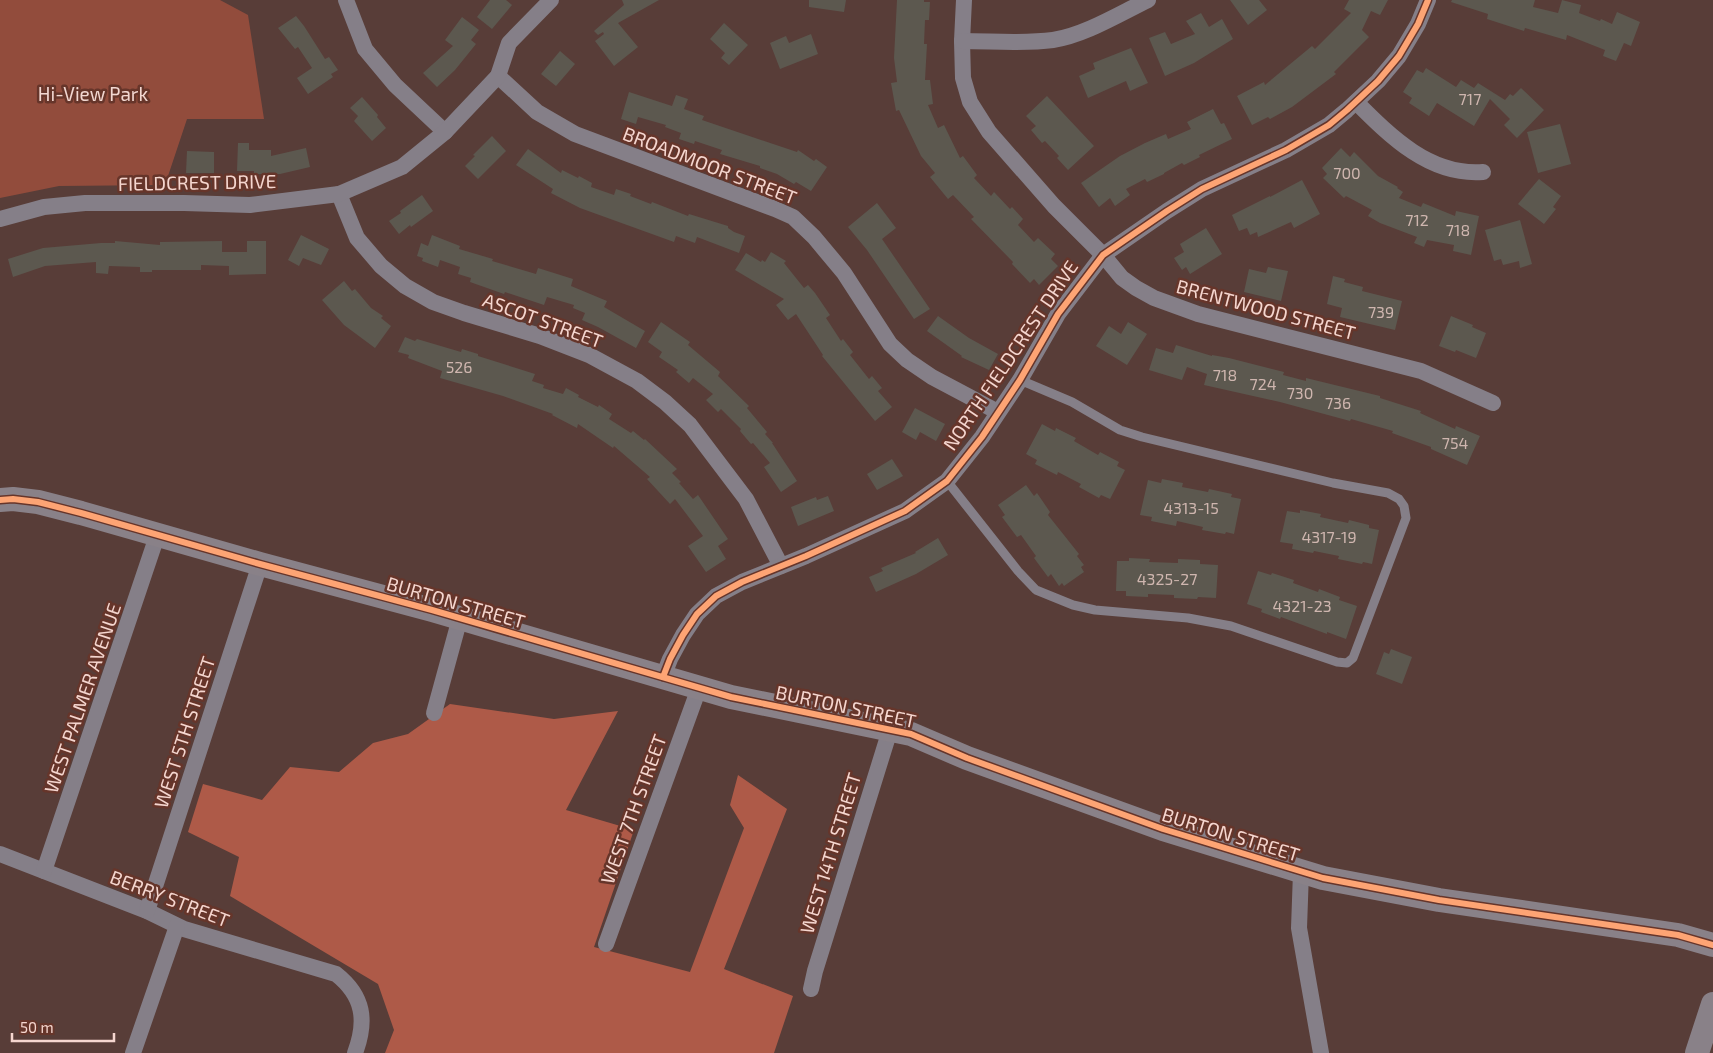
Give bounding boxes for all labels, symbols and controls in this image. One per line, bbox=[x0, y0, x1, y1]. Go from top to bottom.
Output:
park label: Hi-View Park bbox=[38, 82, 149, 105]
house number: 717 bbox=[1459, 89, 1481, 108]
street label: BROADMOOR STREET bbox=[620, 121, 800, 209]
house number: 700 bbox=[1333, 163, 1361, 182]
street label: FIELDCREST DRIVE bbox=[118, 169, 276, 195]
house number: 712 bbox=[1405, 210, 1429, 229]
house number: 718 bbox=[1446, 220, 1470, 239]
street label: NORTH FIELDCREST DRIVE bbox=[938, 256, 1082, 454]
street label: BRENTWOOD STREET bbox=[1174, 274, 1358, 344]
street label: ASCOT STREET bbox=[480, 288, 606, 352]
house number: 739 bbox=[1368, 302, 1394, 321]
house number: 526 bbox=[446, 357, 472, 376]
house number: 718 bbox=[1213, 365, 1237, 384]
house number: 724 bbox=[1249, 374, 1277, 393]
house number: 730 bbox=[1287, 383, 1313, 402]
house number: 736 bbox=[1325, 393, 1351, 412]
house number: 754 bbox=[1442, 433, 1468, 452]
house number: 4313-15 bbox=[1163, 498, 1219, 517]
house number: 4317-19 bbox=[1301, 527, 1357, 546]
house number: 4325-27 bbox=[1137, 569, 1197, 588]
street label: BURTON STREET bbox=[384, 571, 528, 633]
house number: 4321-23 bbox=[1272, 596, 1332, 615]
street label: WEST PALMER AVENUE bbox=[39, 600, 125, 796]
street label: WEST 5TH STREET bbox=[149, 653, 219, 811]
street label: BURTON STREET bbox=[774, 680, 918, 732]
street label: WEST 7TH STREET bbox=[595, 731, 671, 887]
street label: WEST 14TH STREET bbox=[795, 770, 865, 936]
street label: BURTON STREET bbox=[1159, 802, 1303, 866]
street label: BERRY STREET bbox=[107, 865, 233, 931]
scale bar bbox=[12, 1010, 115, 1042]
text: 50 m bbox=[20, 1018, 54, 1036]

